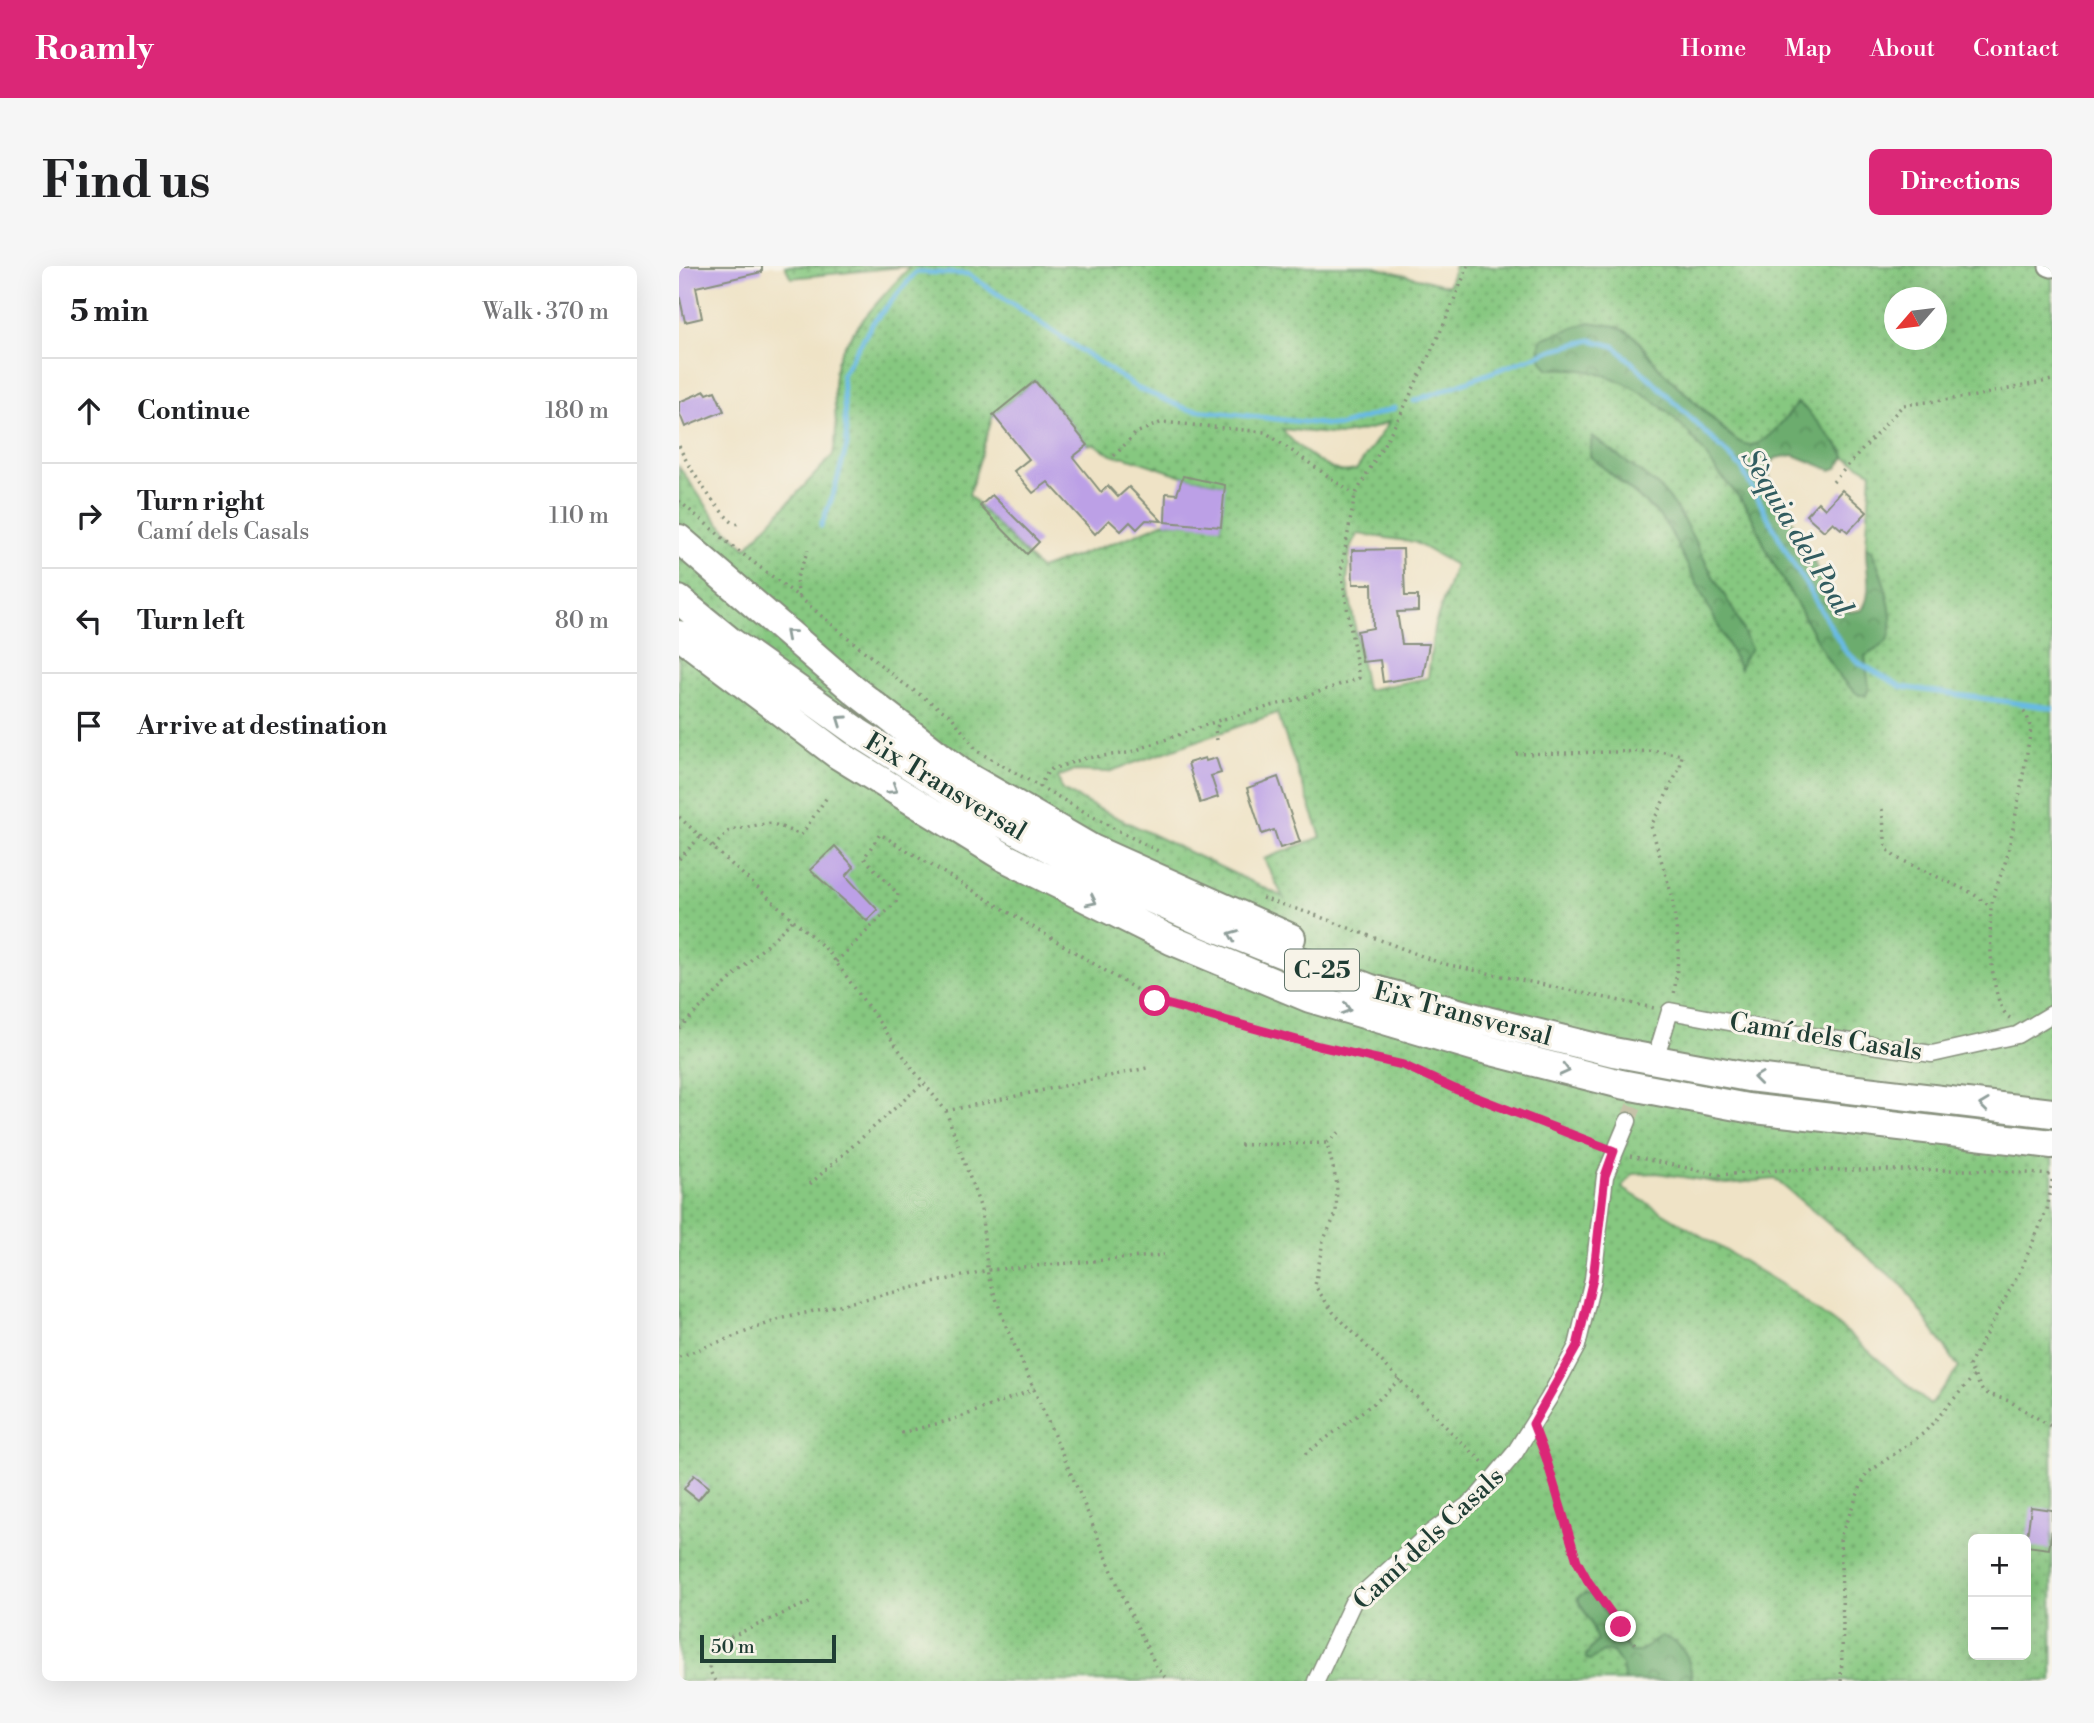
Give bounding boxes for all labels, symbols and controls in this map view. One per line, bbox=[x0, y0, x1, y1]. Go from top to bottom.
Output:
text: Roamly bbox=[35, 29, 154, 70]
text: Home bbox=[1681, 34, 1746, 64]
text: Map bbox=[1784, 34, 1832, 64]
text: About bbox=[1870, 34, 1935, 64]
text: Contact bbox=[1973, 34, 2059, 64]
button: Directions bbox=[1869, 149, 2052, 215]
text: Find us bbox=[42, 152, 211, 213]
north arrow bbox=[1884, 287, 1947, 350]
text: 5 min bbox=[70, 293, 149, 331]
text: Walk · 370 m bbox=[482, 298, 609, 326]
icon: ahead bbox=[70, 392, 108, 430]
text: Continue bbox=[137, 395, 250, 427]
text: 180 m bbox=[545, 397, 609, 425]
water label: Sèquia del Poal bbox=[1733, 443, 1860, 623]
text: Turn right bbox=[137, 486, 265, 518]
icon: right bbox=[70, 497, 108, 535]
text: 110 m bbox=[549, 502, 609, 530]
text: Camí dels Casals bbox=[137, 518, 309, 546]
icon: left bbox=[70, 602, 108, 640]
text: Turn left bbox=[137, 605, 245, 637]
text: 80 m bbox=[555, 607, 609, 635]
one-way arrow bbox=[785, 630, 798, 642]
icon: arrive bbox=[70, 707, 108, 745]
text: Arrive at destination bbox=[137, 710, 387, 742]
one-way arrow bbox=[836, 716, 849, 728]
street label: Eix Transversal bbox=[859, 726, 1032, 848]
one-way arrow bbox=[886, 781, 899, 794]
one-way arrow bbox=[1084, 892, 1097, 906]
one-way arrow bbox=[1228, 929, 1240, 943]
road number: C-25 bbox=[1285, 950, 1359, 990]
street label: Eix Transversal bbox=[1370, 975, 1556, 1053]
route start bbox=[1139, 985, 1170, 1016]
one-way arrow bbox=[1339, 1000, 1351, 1015]
street label: Camí dels Casals bbox=[1727, 1006, 1925, 1068]
one-way arrow bbox=[1559, 1062, 1571, 1076]
one-way arrow bbox=[1752, 1071, 1764, 1086]
one-way arrow bbox=[1978, 1097, 1990, 1112]
street label: Camí dels Casals bbox=[1347, 1461, 1511, 1617]
map controls bbox=[1968, 1534, 2031, 1660]
button: + bbox=[1968, 1534, 2031, 1597]
button: − bbox=[1968, 1597, 2031, 1660]
route end bbox=[1605, 1611, 1636, 1642]
scale bar bbox=[700, 1632, 837, 1664]
text: 50 m bbox=[711, 1635, 755, 1659]

